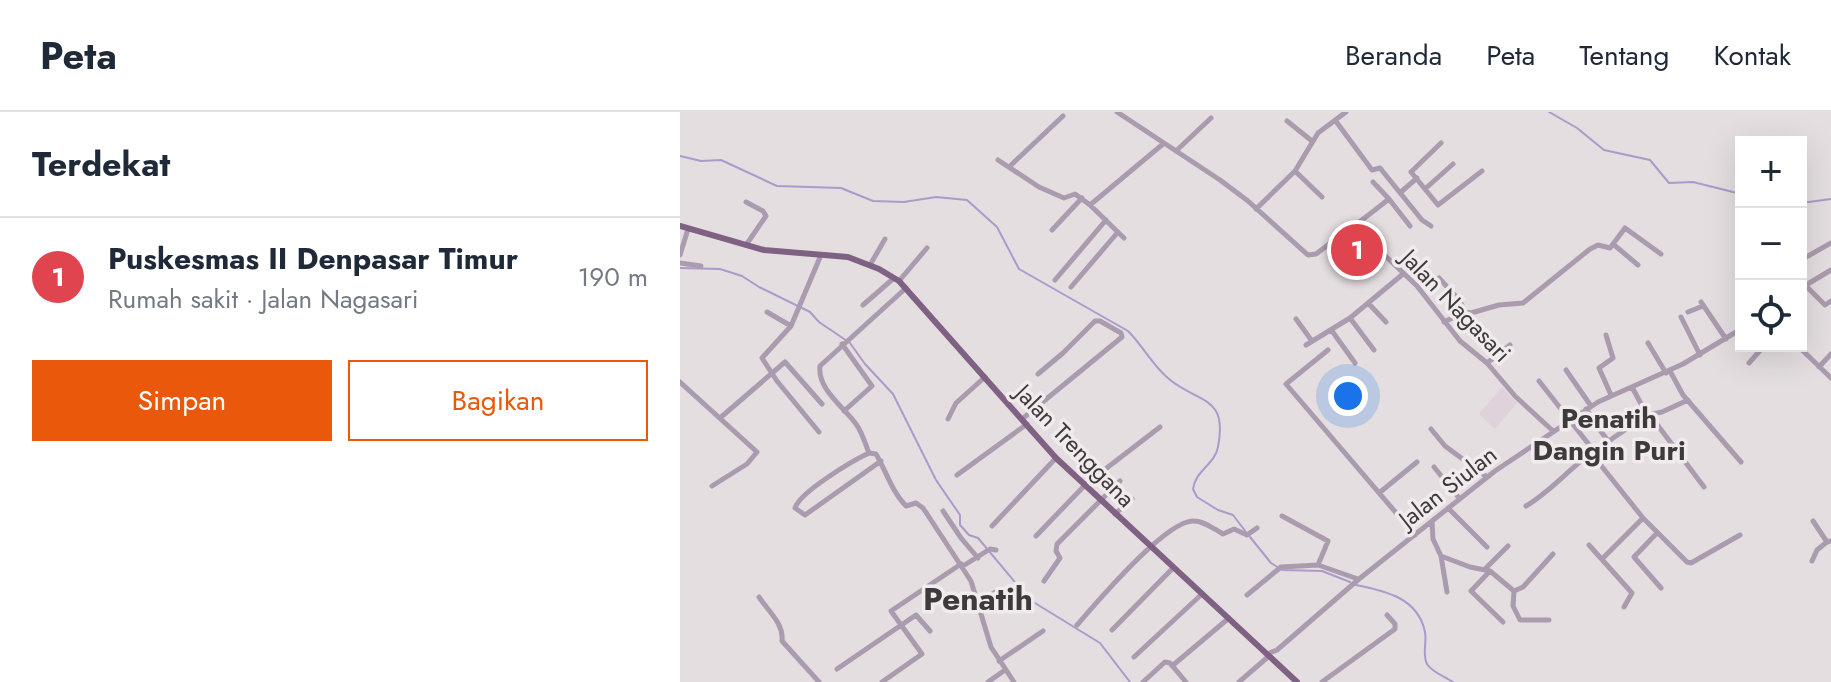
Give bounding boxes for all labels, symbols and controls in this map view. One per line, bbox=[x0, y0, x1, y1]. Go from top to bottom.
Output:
text: Peta bbox=[40, 28, 117, 83]
text: Beranda bbox=[1345, 35, 1442, 76]
text: Peta bbox=[1486, 35, 1535, 76]
text: Tentang bbox=[1579, 35, 1670, 76]
text: Kontak bbox=[1714, 35, 1791, 76]
map controls bbox=[1735, 136, 1807, 352]
button: + bbox=[1735, 136, 1807, 208]
text: Terdekat bbox=[32, 140, 170, 189]
button: − bbox=[1735, 208, 1807, 280]
pin: 1 bbox=[1331, 220, 1383, 280]
text: Puskesmas II Denpasar Timur bbox=[108, 237, 518, 280]
street label: Jalan Nagasari bbox=[1391, 239, 1519, 370]
text: 1 bbox=[51, 258, 65, 296]
text: 190 m bbox=[578, 258, 648, 296]
text: Rumah sakit · Jalan Nagasari bbox=[108, 280, 419, 318]
button: locate bbox=[1735, 280, 1807, 352]
button: Simpan bbox=[32, 360, 332, 441]
button: Bagikan bbox=[348, 360, 648, 441]
street label: Jalan Trenggana bbox=[1005, 374, 1143, 515]
your location bbox=[1328, 376, 1368, 416]
district label: Penatih Dangin Puri bbox=[1532, 398, 1686, 471]
street label: Jalan Siulan bbox=[1389, 437, 1504, 538]
district label: Penatih bbox=[923, 576, 1033, 622]

